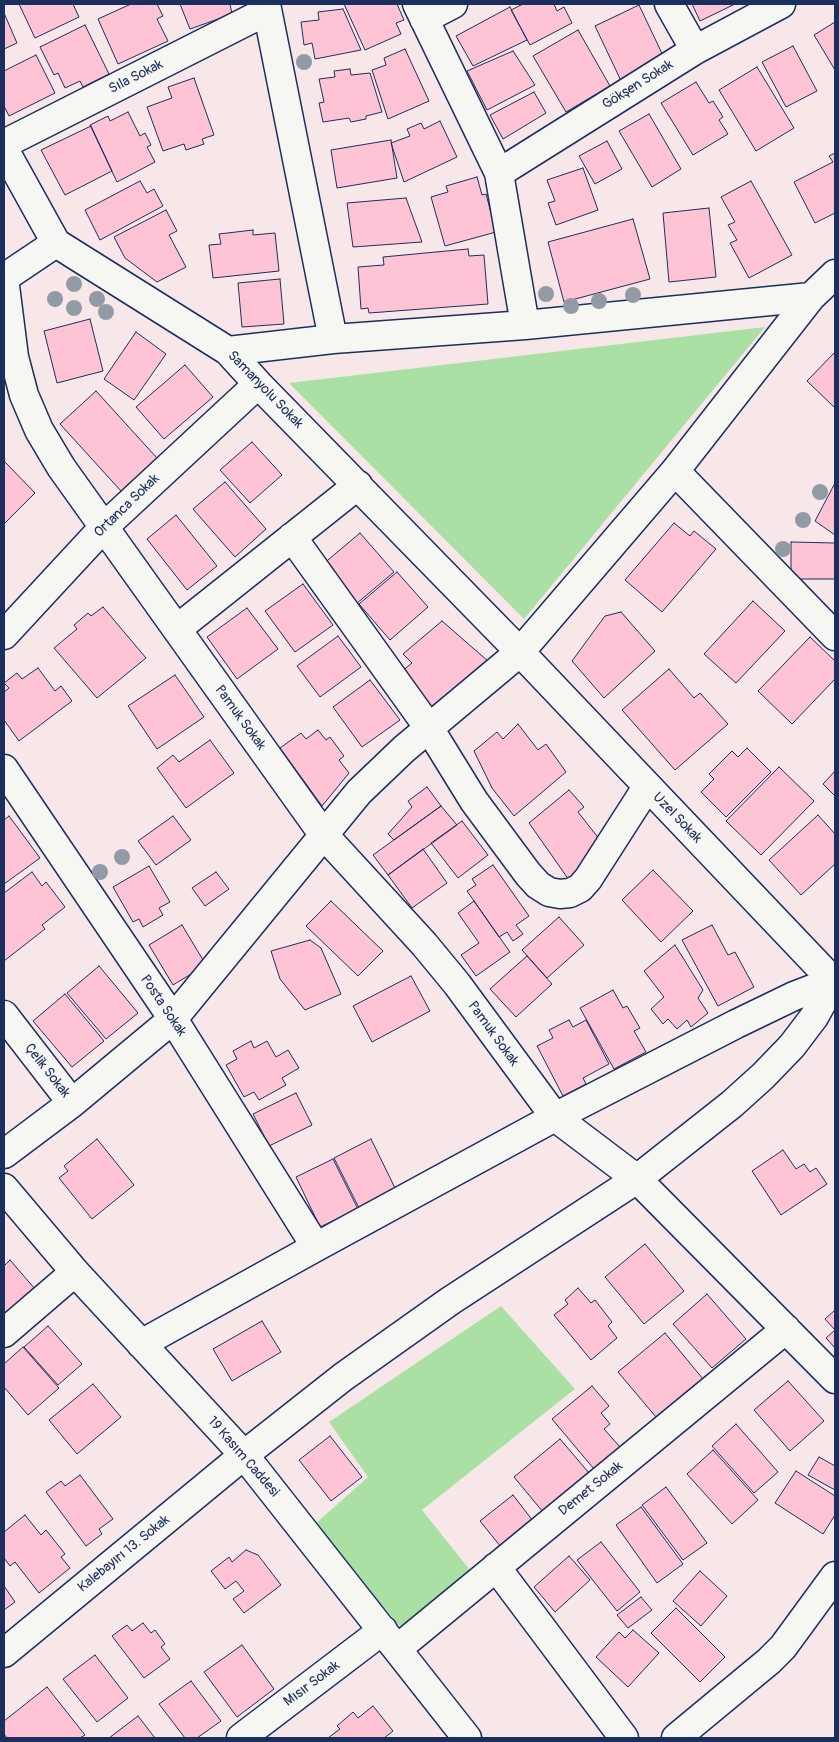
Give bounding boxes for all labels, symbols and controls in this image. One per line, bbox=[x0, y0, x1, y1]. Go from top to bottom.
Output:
street label: Sıla Sokak bbox=[106, 56, 166, 98]
street label: Gökşen Sokak bbox=[599, 57, 677, 113]
street label: Samanyolu Sokak bbox=[224, 348, 306, 432]
street label: Ortanca Sokak bbox=[91, 471, 163, 541]
street label: Pamuk Sokak bbox=[211, 682, 269, 754]
street label: Uzel Sokak bbox=[649, 789, 705, 847]
street label: Posta Sokak bbox=[136, 972, 190, 1040]
street label: Pamuk Sokak bbox=[464, 998, 522, 1070]
street label: Çelik Sokak bbox=[21, 1041, 73, 1101]
street label: 19 Kasım Caddesi bbox=[204, 1413, 282, 1501]
street label: Demet Sokak bbox=[556, 1458, 626, 1520]
street label: Kalebayırı 13. Sokak bbox=[75, 1512, 173, 1596]
street label: Mısır Sokak bbox=[281, 1658, 343, 1710]

